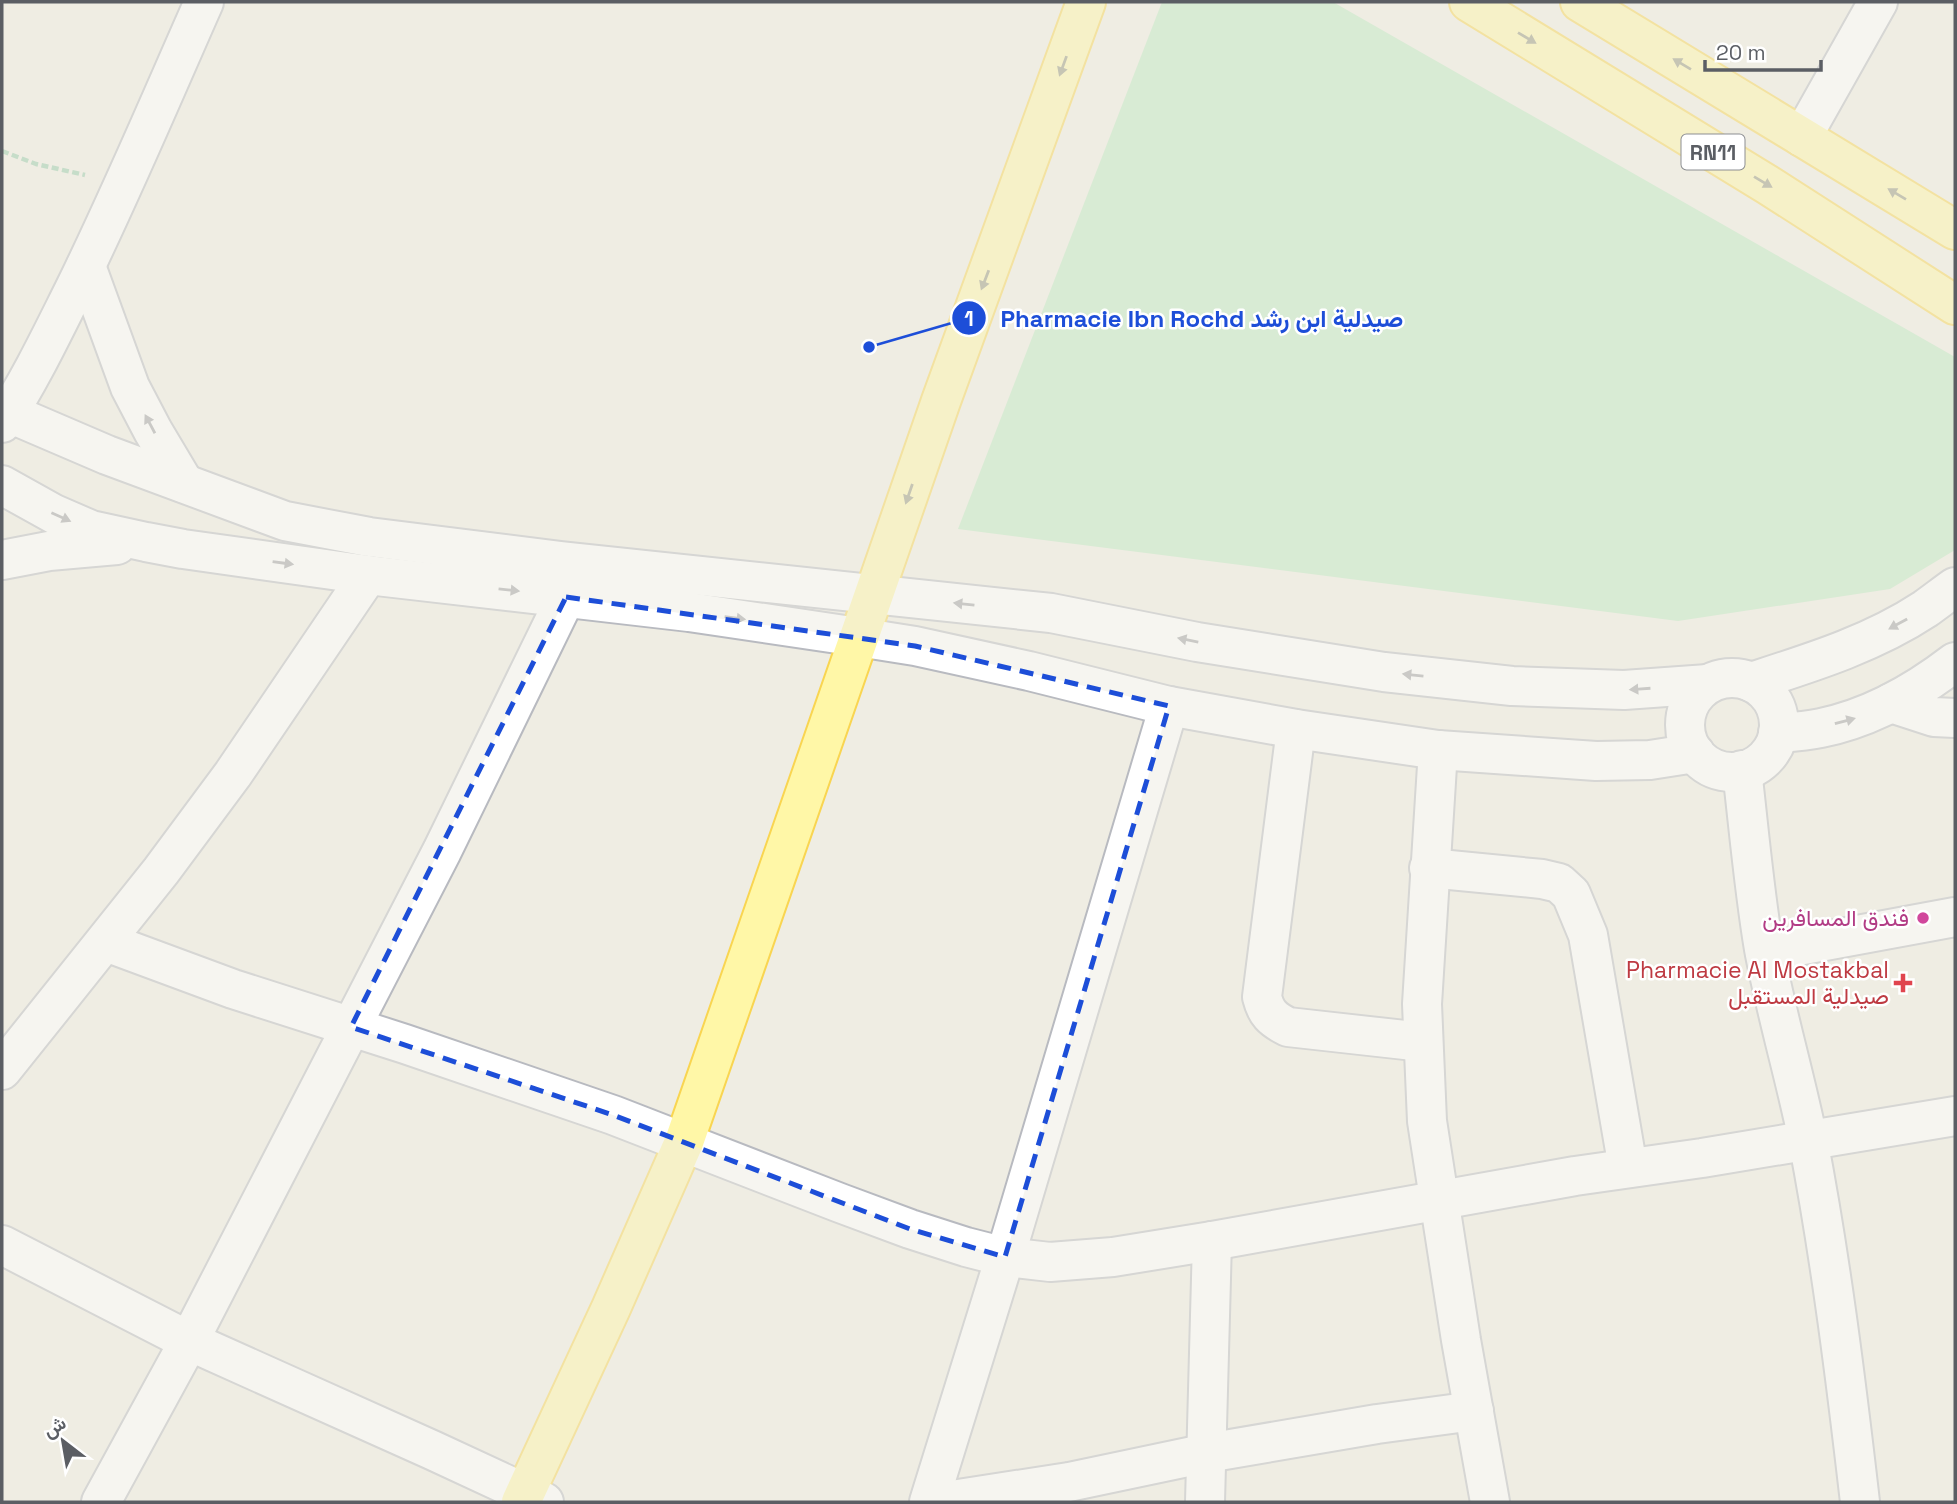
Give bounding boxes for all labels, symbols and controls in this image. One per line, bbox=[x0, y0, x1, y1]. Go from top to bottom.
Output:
scale bar bbox=[1705, 28, 1820, 72]
one-way arrow bbox=[1518, 31, 1537, 44]
text: 20 m bbox=[1716, 39, 1766, 66]
one-way arrow bbox=[1057, 56, 1068, 77]
one-way arrow bbox=[1672, 57, 1691, 70]
road number: RN11 bbox=[1682, 134, 1744, 170]
one-way arrow bbox=[1754, 176, 1773, 188]
one-way arrow bbox=[1888, 188, 1907, 201]
one-way arrow bbox=[979, 269, 990, 290]
callout: Pharmacie Ibn Rochd صيدلية ابن رشد bbox=[951, 296, 1417, 341]
text: Pharmacie Ibn Rochd صيدلية ابن رشد bbox=[1001, 303, 1403, 334]
text: 1 bbox=[964, 305, 974, 332]
one-way arrow bbox=[144, 414, 156, 434]
one-way arrow bbox=[903, 484, 914, 505]
one-way arrow bbox=[51, 512, 72, 523]
one-way arrow bbox=[273, 557, 295, 568]
one-way arrow bbox=[498, 585, 520, 596]
one-way arrow bbox=[953, 598, 975, 609]
one-way arrow bbox=[724, 613, 746, 624]
one-way arrow bbox=[1888, 618, 1908, 630]
one-way arrow bbox=[1177, 634, 1199, 645]
one-way arrow bbox=[1402, 669, 1424, 680]
one-way arrow bbox=[1629, 684, 1651, 695]
one-way arrow bbox=[1835, 716, 1856, 726]
place label: فندق المسافرين bbox=[1762, 903, 1909, 933]
marker: فندق المسافرين bbox=[1915, 910, 1931, 926]
place label: Pharmacie Al Mostakbal صيدلية المستقبل bbox=[1626, 955, 1889, 1011]
marker: Pharmacie Al Mostakbal صيدلية المستقبل bbox=[1895, 975, 1911, 991]
north arrow bbox=[28, 1406, 98, 1476]
text: ش bbox=[38, 1410, 71, 1443]

